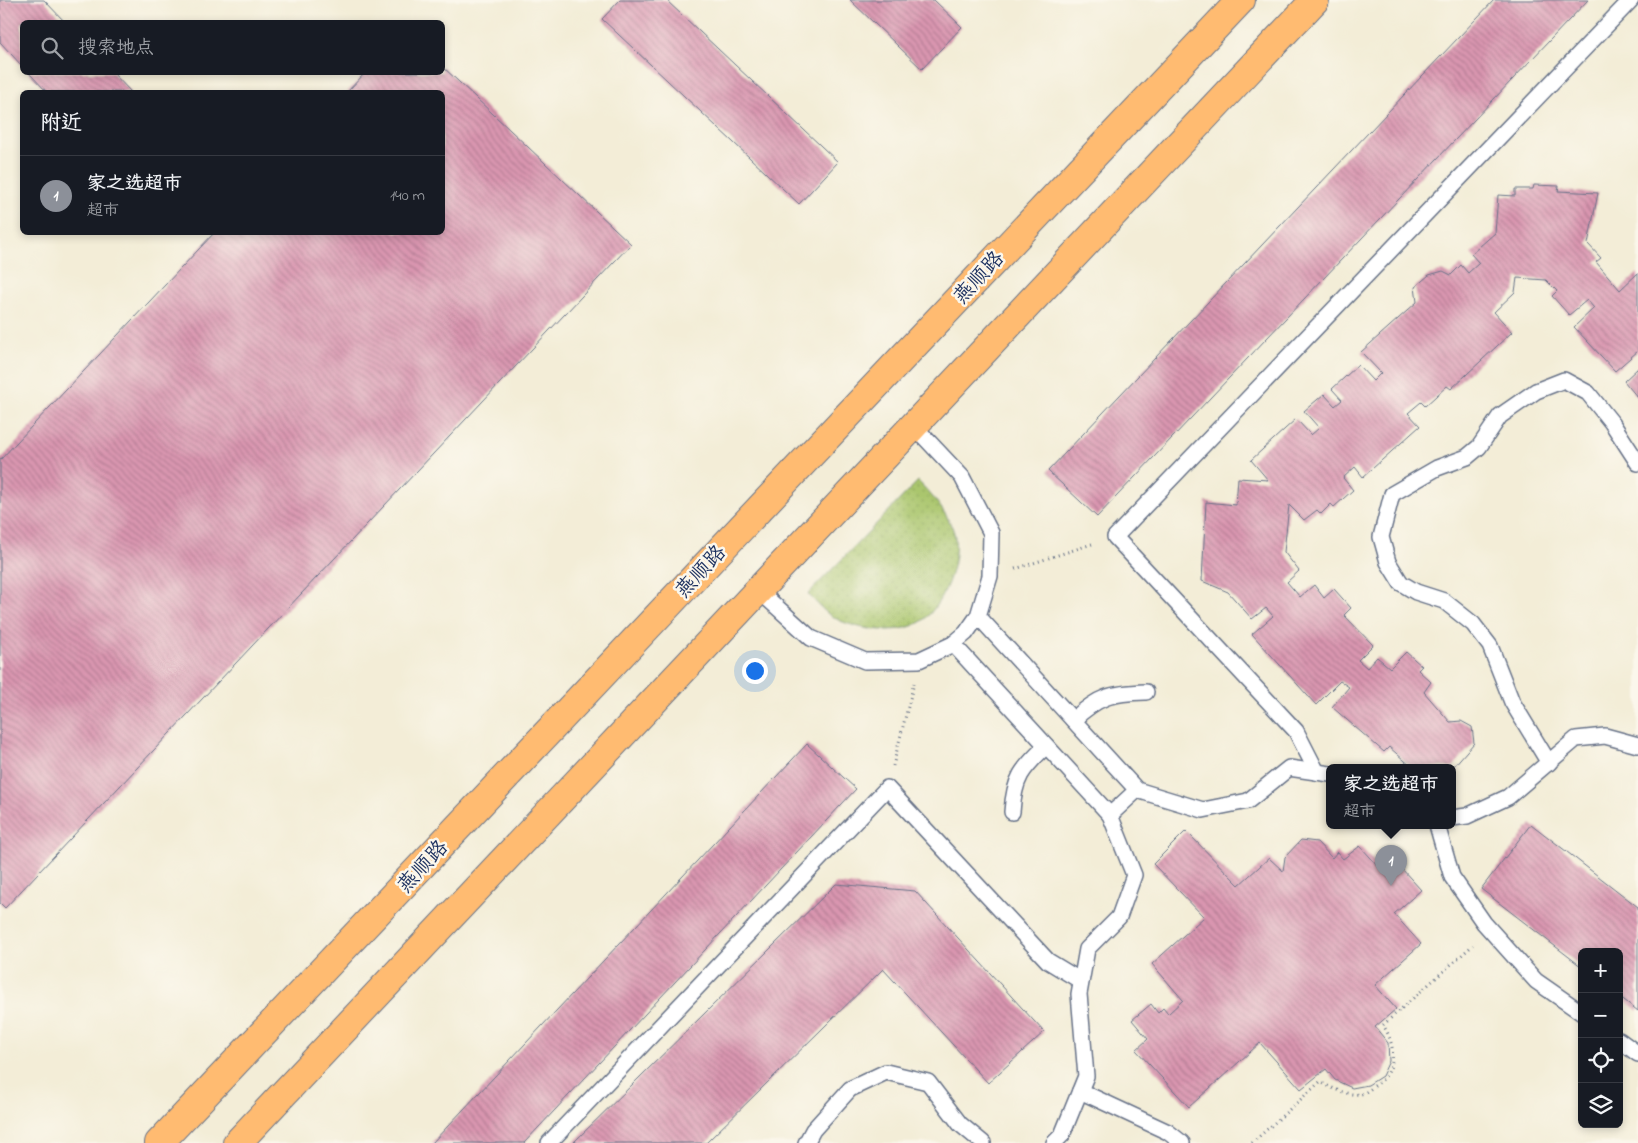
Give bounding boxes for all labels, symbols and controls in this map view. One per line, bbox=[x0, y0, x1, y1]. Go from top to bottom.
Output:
search box bbox=[20, 20, 445, 75]
icon: search bbox=[38, 34, 66, 62]
text: 搜索地点 bbox=[78, 35, 154, 62]
text: 附近 bbox=[40, 109, 82, 139]
text: 家之选超市 bbox=[87, 171, 182, 198]
text: 1 bbox=[53, 184, 59, 208]
text: 140 m bbox=[390, 184, 425, 208]
text: 超市 bbox=[87, 199, 119, 223]
street label: 燕顺路 bbox=[947, 245, 1012, 312]
street label: 燕顺路 bbox=[669, 539, 734, 606]
your location bbox=[742, 658, 768, 684]
popup bbox=[1326, 764, 1456, 829]
text: 家之选超市 bbox=[1343, 772, 1439, 799]
text: 超市 bbox=[1343, 800, 1376, 824]
street label: 燕顺路 bbox=[391, 834, 456, 901]
pin: 1 bbox=[1375, 845, 1407, 886]
map controls bbox=[1578, 948, 1623, 1128]
button: + bbox=[1578, 948, 1623, 993]
button: − bbox=[1578, 993, 1623, 1038]
button: locate bbox=[1578, 1038, 1623, 1083]
button: layers bbox=[1578, 1083, 1623, 1128]

